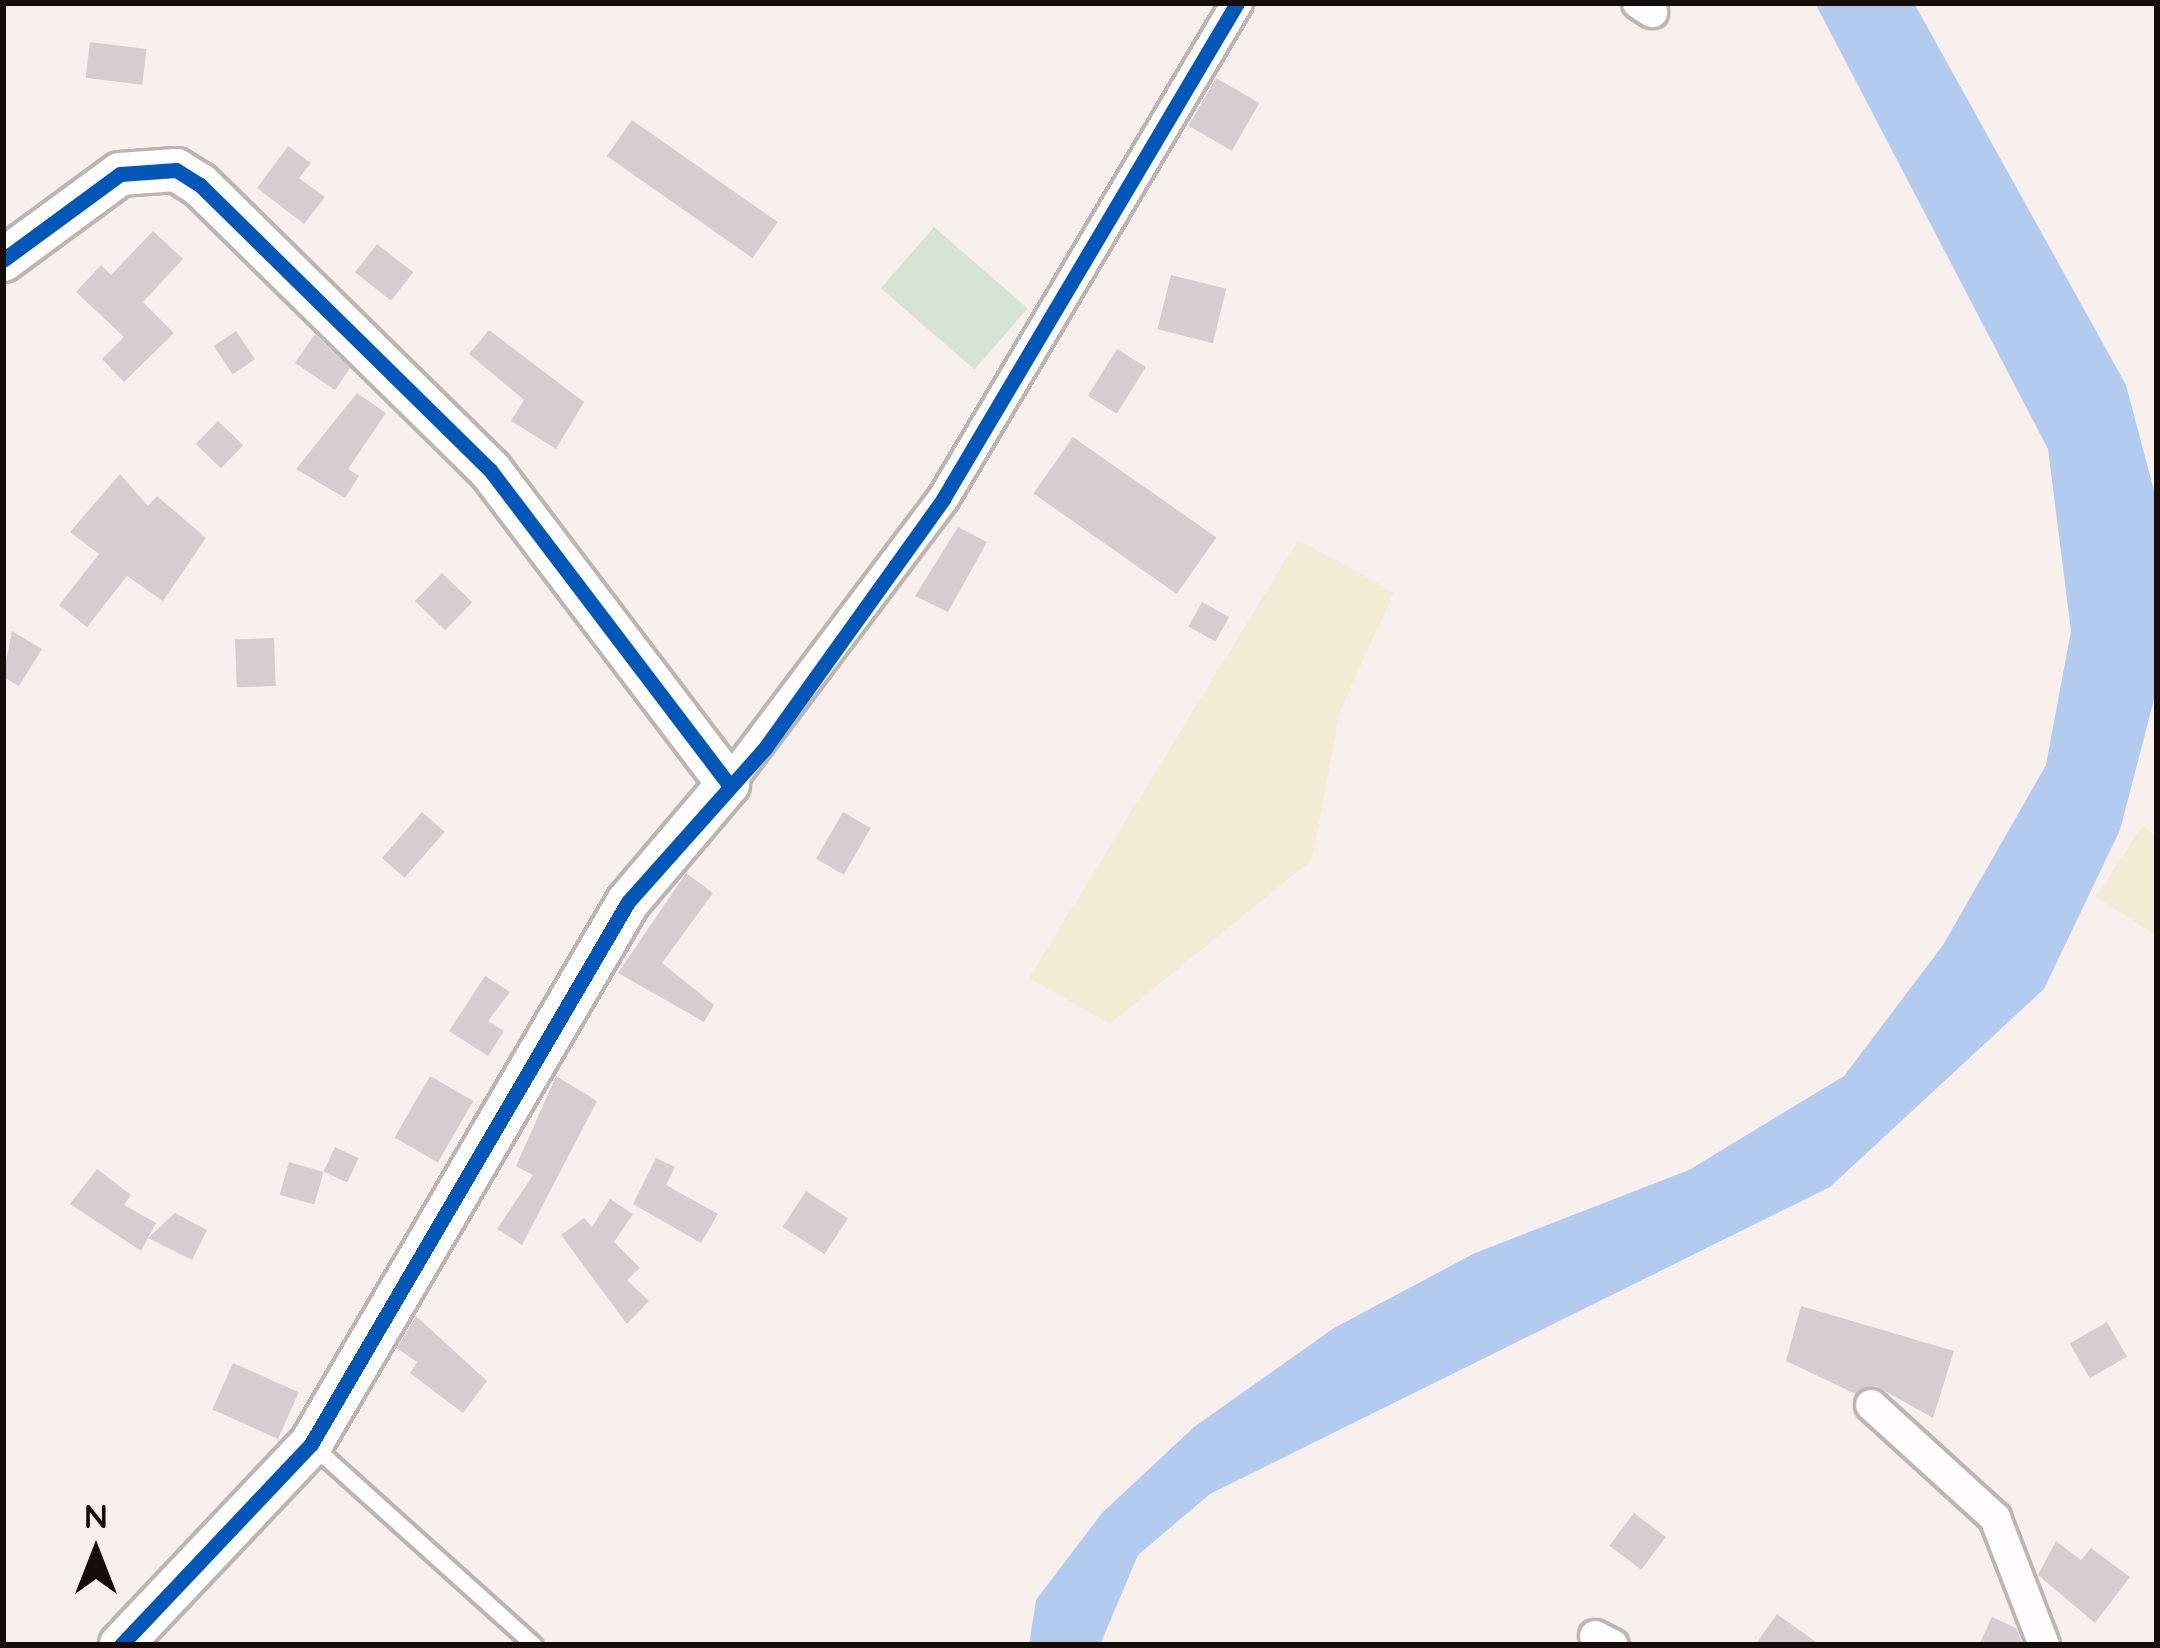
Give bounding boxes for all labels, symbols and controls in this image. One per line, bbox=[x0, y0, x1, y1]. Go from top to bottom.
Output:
north arrow bbox=[36, 1492, 156, 1612]
text: N bbox=[84, 1495, 108, 1536]

